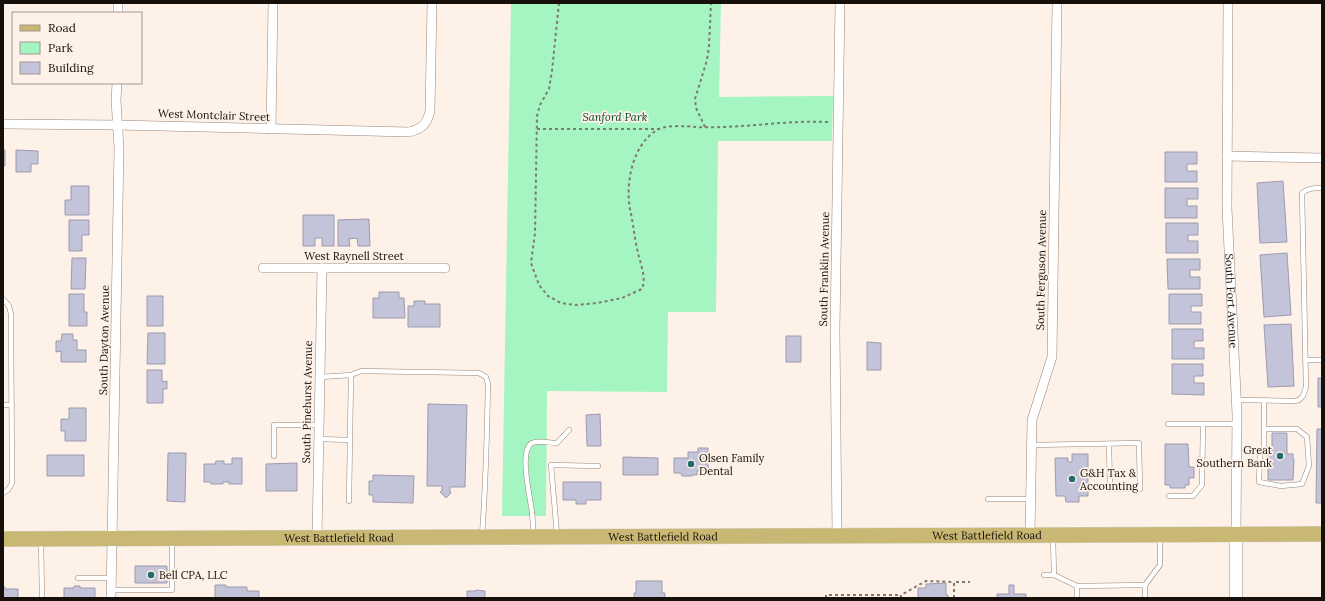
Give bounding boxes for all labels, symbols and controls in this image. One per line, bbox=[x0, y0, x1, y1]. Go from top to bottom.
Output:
legend bbox=[12, 12, 142, 84]
text: Road bbox=[48, 20, 76, 35]
text: Park bbox=[48, 40, 74, 55]
text: Building bbox=[48, 60, 94, 75]
street label: West Montclair Street bbox=[158, 106, 271, 124]
park label: Sanford Park bbox=[582, 110, 648, 124]
street label: South Ferguson Avenue bbox=[1033, 210, 1049, 330]
street label: South Franklin Avenue bbox=[816, 211, 832, 327]
street label: West Raynell Street bbox=[304, 249, 405, 263]
street label: South Fort Avenue bbox=[1222, 253, 1241, 349]
street label: South Dayton Avenue bbox=[96, 285, 112, 395]
street label: South Pinehurst Avenue bbox=[299, 340, 315, 464]
place label: Great Southern Bank bbox=[1197, 443, 1273, 470]
place label: Olsen Family Dental bbox=[699, 451, 764, 478]
marker: Great Southern Bank bbox=[1275, 451, 1285, 461]
marker: Olsen Family Dental bbox=[686, 459, 696, 469]
place label: G&H Tax & Accounting bbox=[1079, 466, 1139, 493]
marker: G&H Tax & Accounting bbox=[1067, 474, 1077, 484]
street label: West Battlefield Road bbox=[932, 528, 1042, 542]
street label: West Battlefield Road bbox=[608, 529, 718, 544]
street label: West Battlefield Road bbox=[284, 531, 394, 545]
place label: Bell CPA, LLC bbox=[159, 568, 228, 582]
marker: Bell CPA, LLC bbox=[146, 570, 156, 580]

